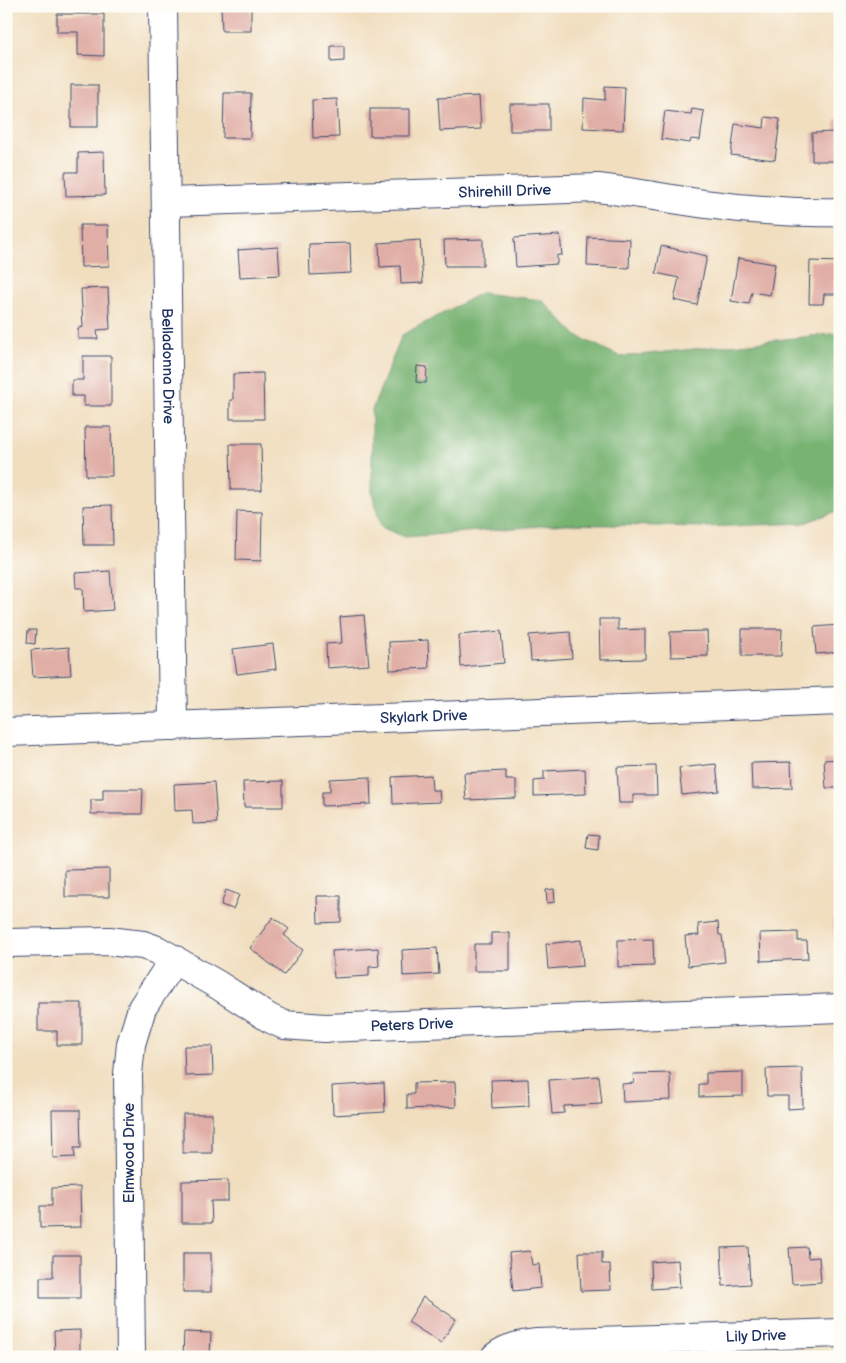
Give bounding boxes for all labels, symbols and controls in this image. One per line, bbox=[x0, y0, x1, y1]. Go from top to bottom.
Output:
street label: Shirehill Drive bbox=[458, 181, 552, 203]
street label: Belladonna Drive bbox=[157, 308, 178, 424]
street label: Skylark Drive bbox=[380, 706, 468, 728]
street label: Peters Drive bbox=[370, 1014, 454, 1036]
street label: Elmwood Drive bbox=[120, 1103, 139, 1203]
street label: Lily Drive bbox=[725, 1326, 787, 1347]

